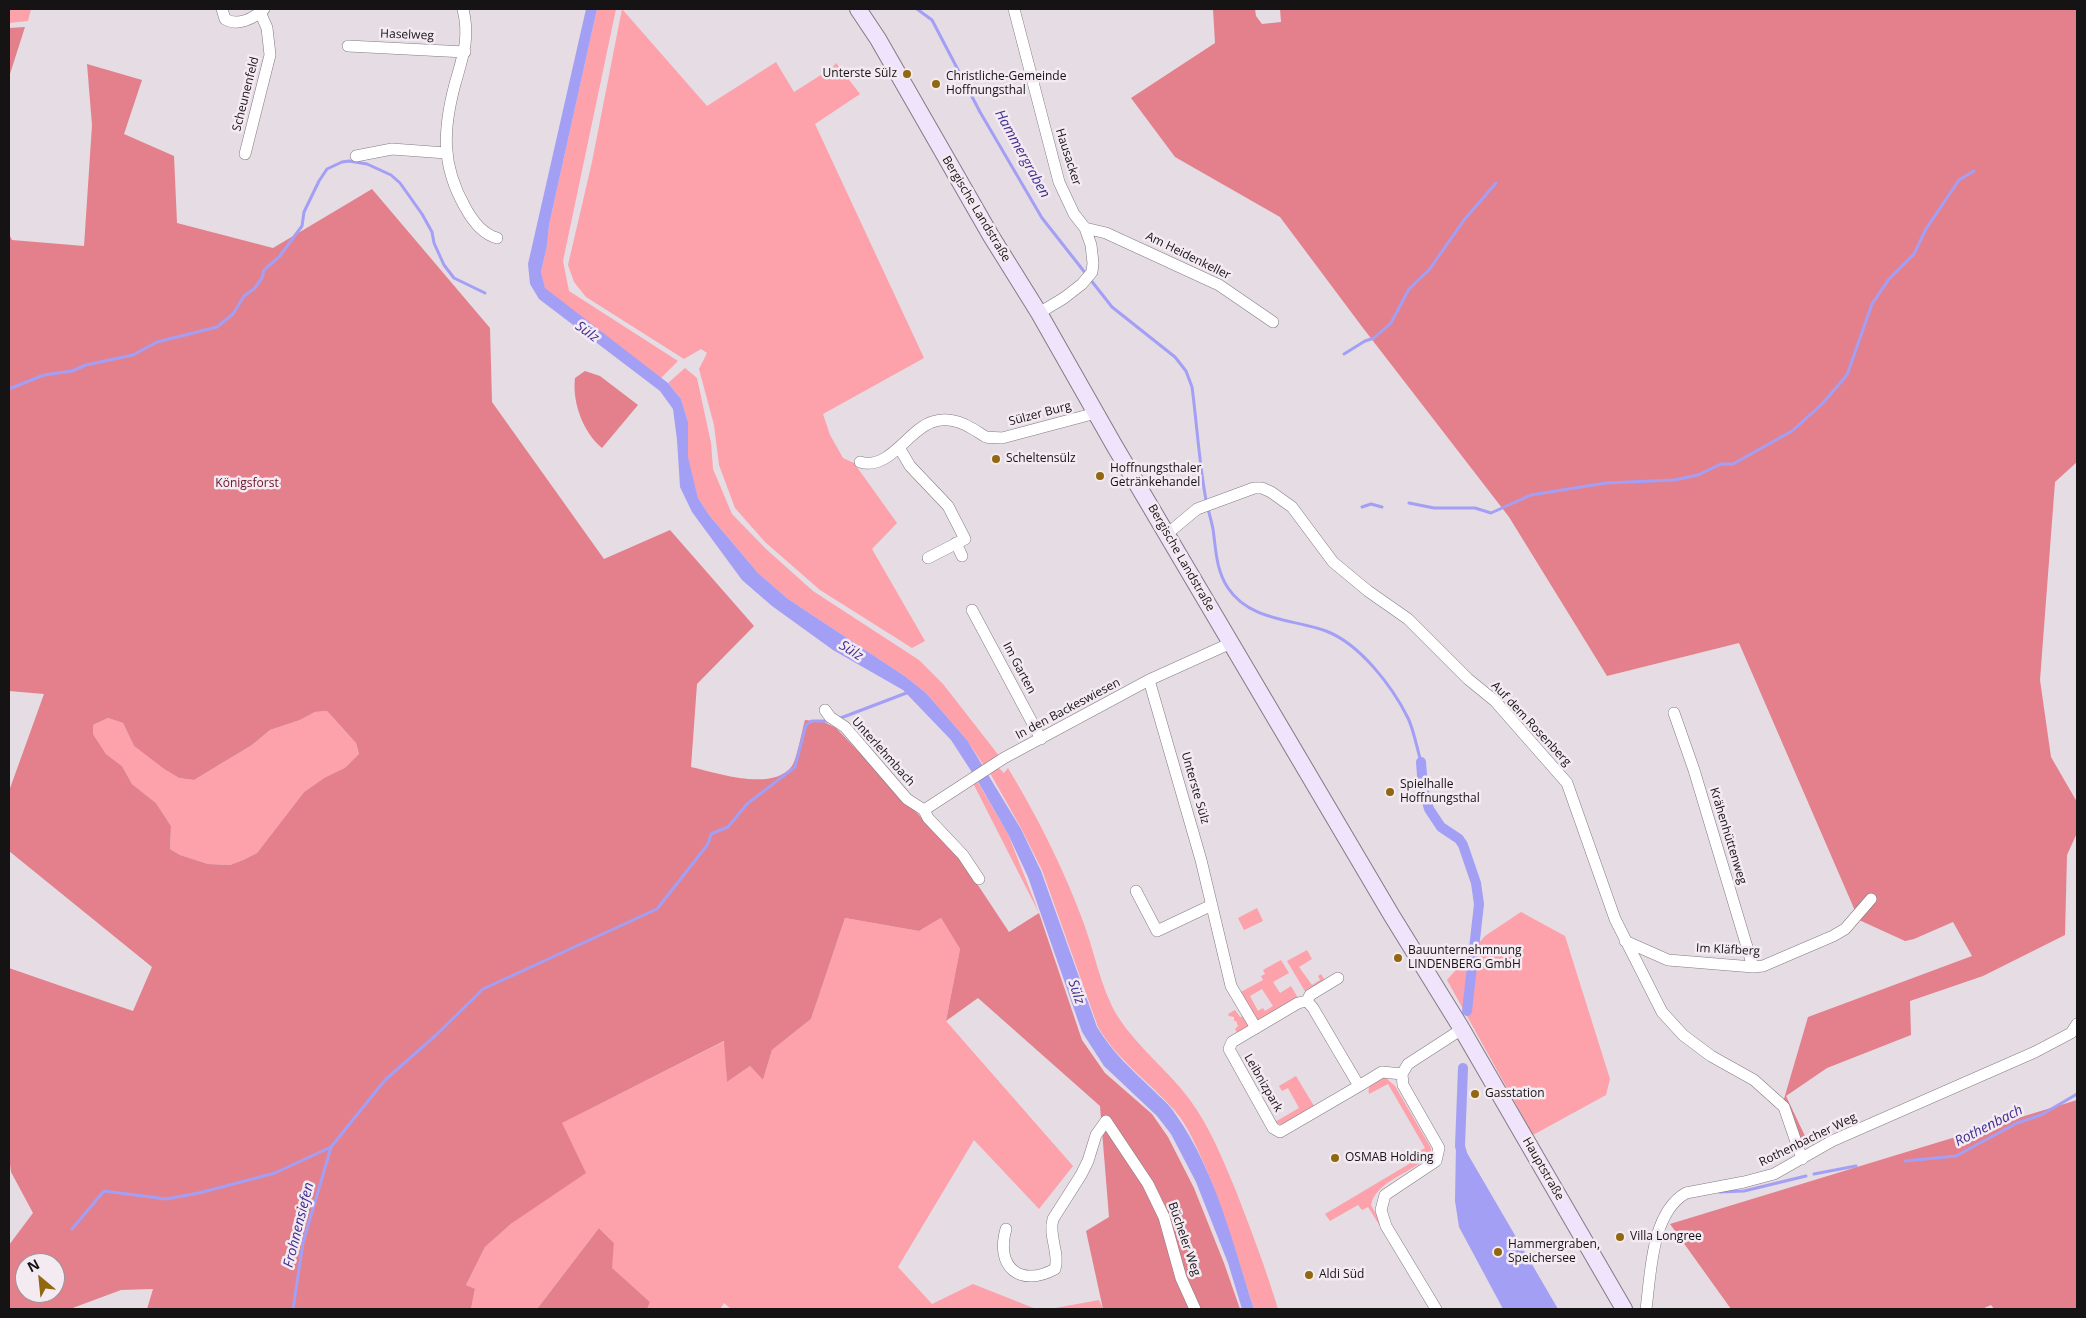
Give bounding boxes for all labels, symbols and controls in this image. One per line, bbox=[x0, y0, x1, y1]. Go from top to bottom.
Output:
street label: Haselweg bbox=[380, 27, 434, 43]
street label: Scheunenfeld bbox=[230, 55, 262, 133]
place label: Unterste Sülz bbox=[823, 67, 897, 81]
marker: Unterste Sülz bbox=[901, 68, 913, 80]
place label: Christliche-Gemeinde Hoffnungsthal bbox=[946, 70, 1066, 98]
marker: Christliche-Gemeinde Hoffnungsthal bbox=[930, 78, 942, 90]
water label: Hammergraben bbox=[991, 107, 1053, 201]
street label: Hausacker bbox=[1052, 127, 1084, 187]
street label: Bergische Landstraße bbox=[939, 153, 1013, 265]
street label: Am Heidenkeller bbox=[1143, 229, 1233, 283]
water label: Sülz bbox=[572, 318, 602, 346]
street label: Sülzer Burg bbox=[1007, 399, 1073, 429]
place label: Scheltensülz bbox=[1006, 452, 1076, 466]
marker: Scheltensülz bbox=[990, 453, 1002, 465]
place label: Hoffnungsthaler Getränkehandel bbox=[1110, 462, 1201, 490]
marker: Hoffnungsthaler Getränkehandel bbox=[1094, 470, 1106, 482]
park label: Königsforst bbox=[215, 477, 279, 491]
street label: Bergische Landstraße bbox=[1145, 502, 1217, 614]
water label: Sülz bbox=[836, 637, 866, 665]
street label: Im Garten bbox=[999, 640, 1039, 696]
street label: In den Backeswiesen bbox=[1013, 675, 1123, 743]
street label: Auf dem Rosenberg bbox=[1488, 679, 1574, 769]
street label: Unterlehmbach bbox=[848, 715, 918, 789]
street label: Unterste Sülz bbox=[1178, 750, 1212, 826]
place label: Spielhalle Hoffnungsthal bbox=[1400, 778, 1480, 806]
marker: Spielhalle Hoffnungsthal bbox=[1384, 786, 1396, 798]
street label: Krähenhüttenweg bbox=[1706, 786, 1750, 886]
street label: Im Kläfberg bbox=[1696, 941, 1760, 959]
place label: Bauunternehmnung LINDENBERG GmbH bbox=[1408, 944, 1522, 972]
marker: Bauunternehmnung LINDENBERG GmbH bbox=[1392, 952, 1404, 964]
water label: Sülz bbox=[1064, 978, 1088, 1006]
street label: Leibnizpark bbox=[1241, 1051, 1285, 1115]
place label: Gasstation bbox=[1485, 1087, 1545, 1101]
marker: Gasstation bbox=[1469, 1088, 1481, 1100]
water label: Rothenbach bbox=[1952, 1102, 2026, 1150]
street label: Rothenbacher Weg bbox=[1757, 1110, 1859, 1170]
street label: Hauptstraße bbox=[1519, 1135, 1567, 1203]
place label: OSMAB Holding bbox=[1345, 1151, 1434, 1165]
marker: OSMAB Holding bbox=[1329, 1152, 1341, 1164]
water label: Frohnensiefen bbox=[280, 1181, 318, 1269]
street label: Bücheler Weg bbox=[1165, 1200, 1203, 1278]
place label: Villa Longree bbox=[1630, 1230, 1702, 1244]
marker: Villa Longree bbox=[1614, 1231, 1626, 1243]
place label: Hammergraben, Speichersee bbox=[1508, 1238, 1600, 1266]
marker: Hammergraben, Speichersee bbox=[1492, 1246, 1504, 1258]
north arrow bbox=[15, 1253, 65, 1303]
text: N bbox=[24, 1254, 43, 1276]
place label: Aldi Süd bbox=[1319, 1268, 1364, 1282]
marker: Aldi Süd bbox=[1303, 1269, 1315, 1281]

